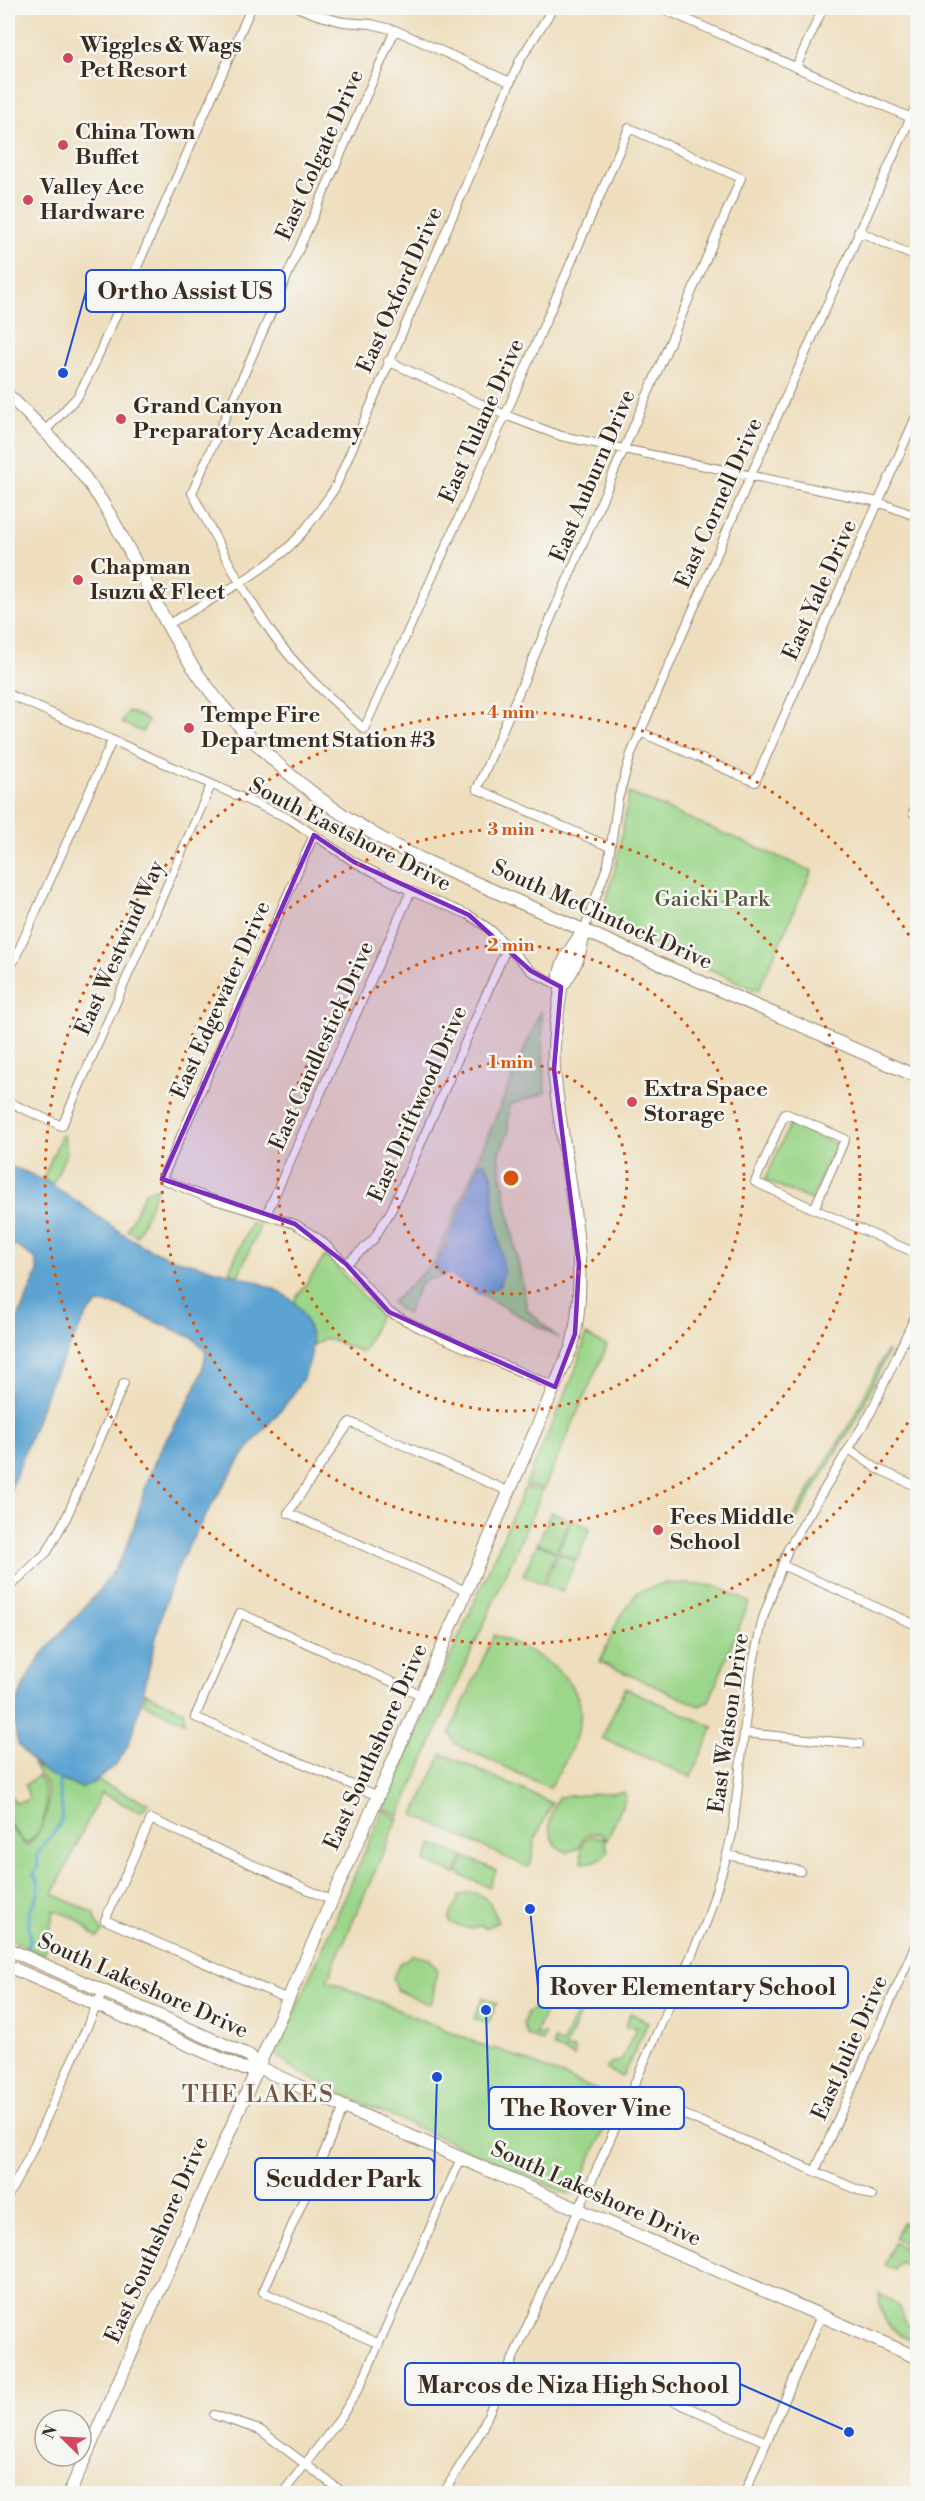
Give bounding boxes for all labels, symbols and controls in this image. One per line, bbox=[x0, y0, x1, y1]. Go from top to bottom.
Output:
place label: Wiggles & Wags Pet Resort bbox=[79, 32, 242, 84]
marker: Wiggles & Wags Pet Resort bbox=[61, 51, 75, 65]
street label: East Colgate Drive bbox=[270, 65, 370, 245]
place label: China Town Buffet bbox=[75, 119, 196, 171]
marker: China Town Buffet bbox=[56, 138, 70, 152]
place label: Valley Ace Hardware bbox=[39, 174, 145, 226]
marker: Valley Ace Hardware bbox=[21, 193, 35, 207]
street label: East Oxford Drive bbox=[351, 203, 449, 377]
callout: Ortho Assist US bbox=[86, 270, 285, 312]
text: Ortho Assist US bbox=[98, 277, 273, 307]
street label: East Tulane Drive bbox=[434, 335, 530, 507]
street label: East Auburn Drive bbox=[545, 386, 641, 566]
place label: Grand Canyon Preparatory Academy bbox=[133, 393, 364, 445]
marker: Grand Canyon Preparatory Academy bbox=[114, 412, 128, 426]
street label: East Cornell Drive bbox=[669, 414, 769, 592]
street label: East Yale Drive bbox=[777, 516, 863, 664]
place label: Chapman Isuzu & Fleet bbox=[90, 554, 225, 606]
marker: Chapman Isuzu & Fleet bbox=[71, 573, 85, 587]
text: 4 min bbox=[487, 701, 535, 724]
place label: Tempe Fire Department Station #3 bbox=[201, 702, 435, 754]
marker: Tempe Fire Department Station #3 bbox=[182, 721, 196, 735]
street label: South Eastshore Drive bbox=[244, 772, 456, 898]
text: 3 min bbox=[488, 818, 534, 841]
street label: South McClintock Drive bbox=[487, 854, 717, 976]
street label: East Westwind Way bbox=[69, 856, 171, 1040]
park label: Gaicki Park bbox=[655, 886, 771, 913]
street label: East Edgewater Drive bbox=[165, 897, 277, 1103]
text: 2 min bbox=[487, 934, 535, 957]
street label: East Candlestick Drive bbox=[264, 937, 380, 1155]
street label: East Driftwood Drive bbox=[363, 1002, 473, 1206]
text: 1 min bbox=[489, 1051, 533, 1074]
place label: Extra Space Storage bbox=[644, 1076, 768, 1128]
marker: Extra Space Storage bbox=[625, 1095, 639, 1109]
centre of rings bbox=[501, 1168, 521, 1188]
place label: Fees Middle School bbox=[670, 1504, 795, 1556]
marker: Fees Middle School bbox=[651, 1523, 665, 1537]
street label: East Watson Drive bbox=[703, 1631, 755, 1815]
street label: East Southshore Drive bbox=[318, 1640, 434, 1854]
street label: South Lakeshore Drive bbox=[34, 1927, 252, 2045]
callout: Rover Elementary School bbox=[538, 1966, 848, 2008]
street label: East Julie Drive bbox=[806, 1971, 894, 2125]
text: Rover Elementary School bbox=[550, 1973, 836, 2003]
district label: THE LAKES bbox=[182, 2080, 334, 2110]
callout: The Rover Vine bbox=[489, 2087, 684, 2129]
text: The Rover Vine bbox=[501, 2094, 671, 2124]
street label: East Southshore Drive bbox=[99, 2133, 215, 2347]
street label: South Lakeshore Drive bbox=[487, 2135, 705, 2253]
callout: Scudder Park bbox=[255, 2158, 434, 2200]
text: Scudder Park bbox=[266, 2165, 423, 2195]
callout: Marcos de Niza High School bbox=[405, 2363, 740, 2405]
text: Marcos de Niza High School bbox=[417, 2371, 729, 2401]
north arrow bbox=[33, 2408, 93, 2468]
text: N bbox=[39, 2422, 62, 2442]

